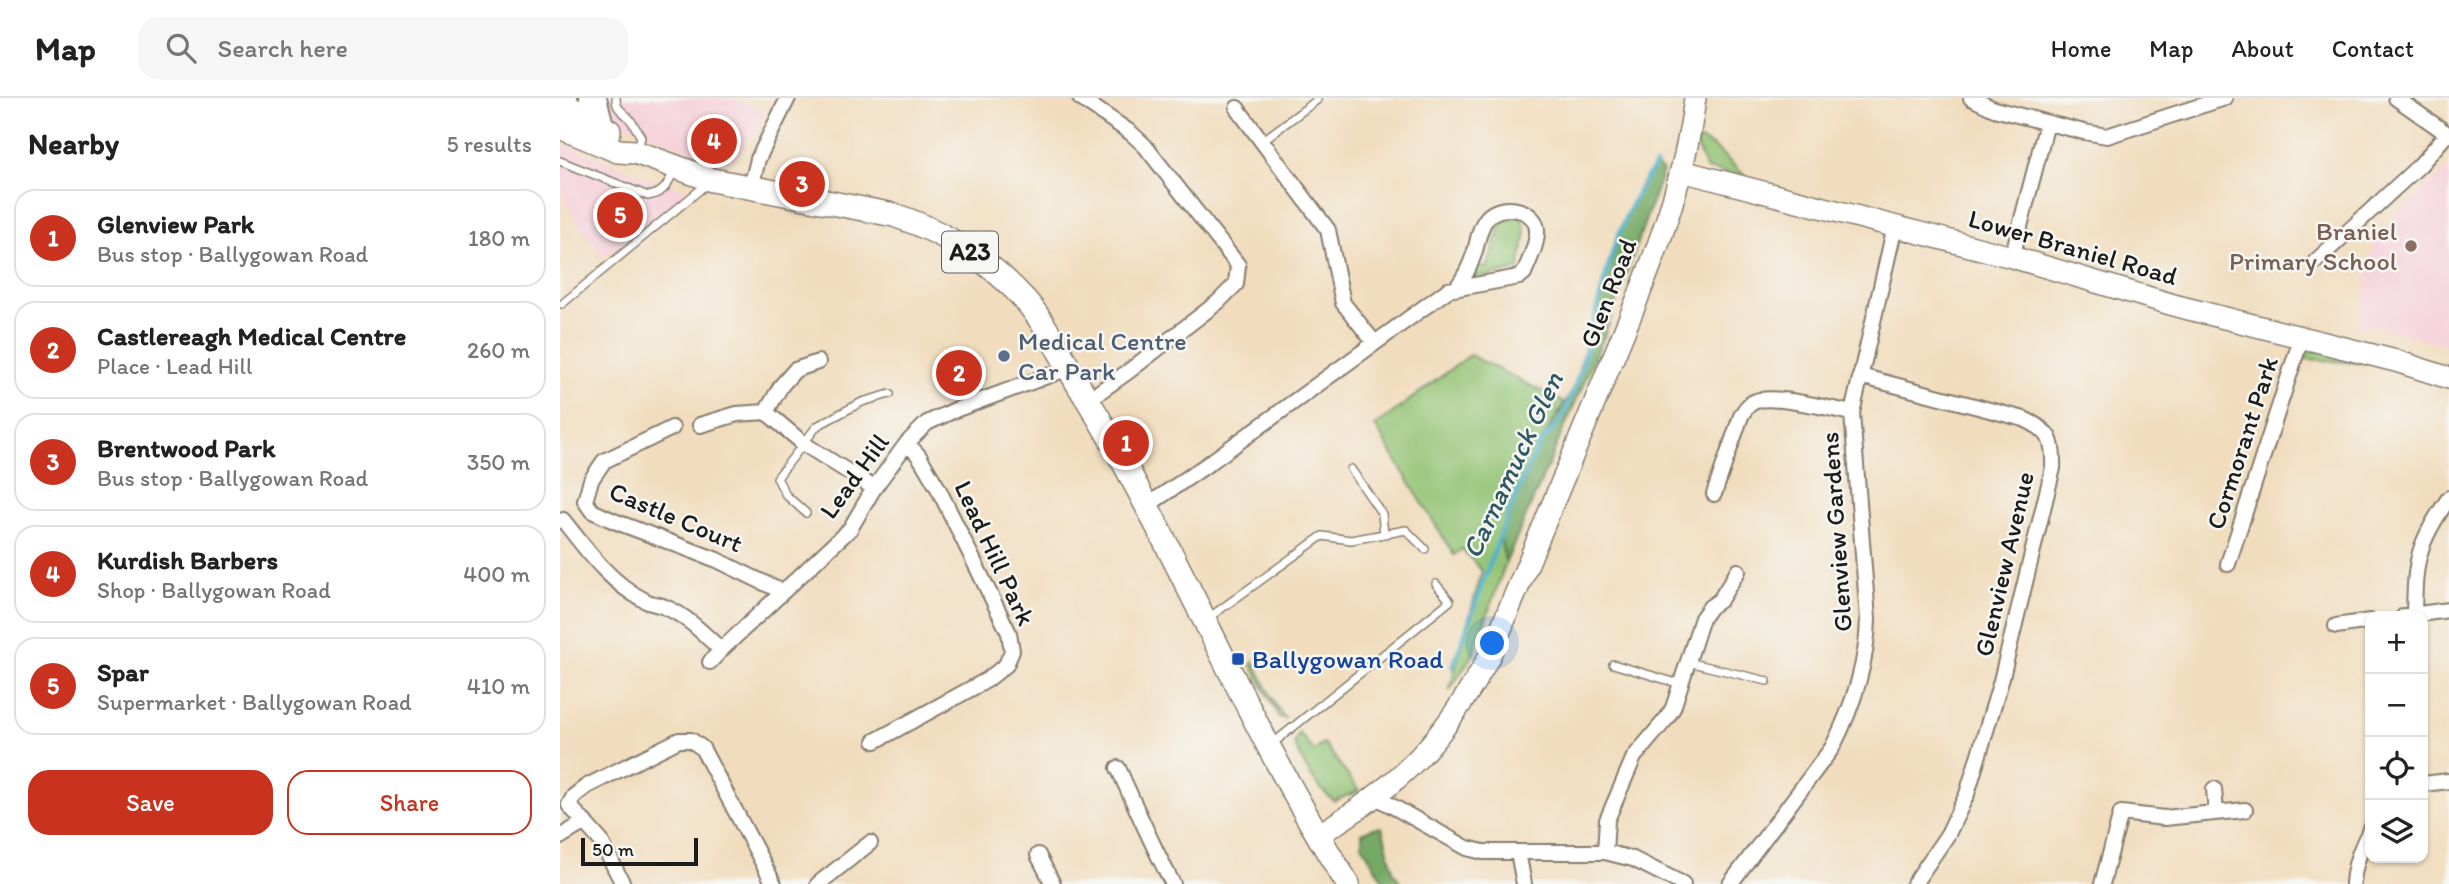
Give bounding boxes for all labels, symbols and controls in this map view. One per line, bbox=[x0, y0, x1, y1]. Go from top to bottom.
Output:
search box bbox=[138, 17, 628, 80]
text: Map bbox=[35, 29, 96, 68]
icon: search bbox=[162, 29, 200, 67]
text: Search here bbox=[218, 32, 348, 64]
text: Home bbox=[2051, 34, 2111, 63]
text: Map bbox=[2149, 34, 2193, 63]
text: About bbox=[2231, 34, 2294, 63]
text: Contact bbox=[2332, 34, 2414, 63]
pin: 4 bbox=[691, 115, 737, 167]
text: Nearby bbox=[28, 125, 119, 162]
text: 5 results bbox=[446, 130, 532, 158]
pin: 3 bbox=[779, 158, 825, 210]
pin: 5 bbox=[597, 189, 643, 241]
street label: Lower Braniel Road bbox=[1965, 202, 2181, 292]
text: Glenview Park bbox=[97, 208, 254, 240]
place label: Braniel Primary School bbox=[2229, 215, 2397, 277]
text: 1 bbox=[48, 224, 58, 252]
text: 180 m bbox=[468, 224, 530, 252]
road number: A23 bbox=[942, 232, 998, 272]
street label: Glen Road bbox=[1573, 234, 1643, 352]
marker: Braniel Primary School bbox=[2403, 238, 2419, 254]
text: Bus stop · Ballygowan Road bbox=[97, 240, 368, 268]
text: Castlereagh Medical Centre bbox=[97, 320, 406, 352]
place label: Medical Centre Car Park bbox=[1018, 325, 1187, 387]
text: 2 bbox=[47, 336, 59, 364]
text: 260 m bbox=[467, 336, 530, 364]
pin: 2 bbox=[936, 347, 982, 399]
marker: Medical Centre Car Park bbox=[996, 348, 1012, 364]
text: Place · Lead Hill bbox=[97, 352, 252, 380]
street label: Cormorant Park bbox=[2199, 352, 2285, 533]
water label: Carnamuck Glen bbox=[1454, 366, 1570, 564]
pin: 1 bbox=[1103, 417, 1149, 469]
street label: Lead Hill bbox=[812, 427, 896, 525]
street label: Glenview Gardens bbox=[1813, 431, 1859, 633]
text: Brentwood Park bbox=[97, 432, 275, 464]
text: 3 bbox=[47, 448, 59, 476]
text: 350 m bbox=[467, 448, 530, 476]
text: Bus stop · Ballygowan Road bbox=[97, 464, 368, 492]
street label: Glenview Avenue bbox=[1967, 468, 2041, 660]
street label: Castle Court bbox=[605, 475, 748, 559]
street label: Lead Hill Park bbox=[948, 476, 1042, 630]
text: Kurdish Barbers bbox=[97, 544, 278, 576]
text: 4 bbox=[46, 560, 60, 588]
text: 400 m bbox=[463, 560, 530, 588]
text: Shop · Ballygowan Road bbox=[97, 576, 331, 604]
map controls bbox=[2365, 611, 2428, 863]
button: + bbox=[2365, 611, 2428, 674]
your location bbox=[1475, 626, 1509, 660]
place label: Ballygowan Road bbox=[1252, 643, 1444, 675]
marker: Ballygowan Road bbox=[1230, 651, 1246, 667]
text: Spar bbox=[97, 656, 149, 688]
text: 5 bbox=[47, 672, 59, 700]
text: 410 m bbox=[467, 672, 530, 700]
button: − bbox=[2365, 674, 2428, 737]
text: Supermarket · Ballygowan Road bbox=[97, 688, 412, 716]
button: locate bbox=[2365, 737, 2428, 800]
button: Save bbox=[28, 770, 273, 835]
button: Share bbox=[287, 770, 532, 835]
button: layers bbox=[2365, 800, 2428, 863]
scale bar bbox=[581, 835, 698, 867]
text: 50 m bbox=[592, 838, 634, 861]

